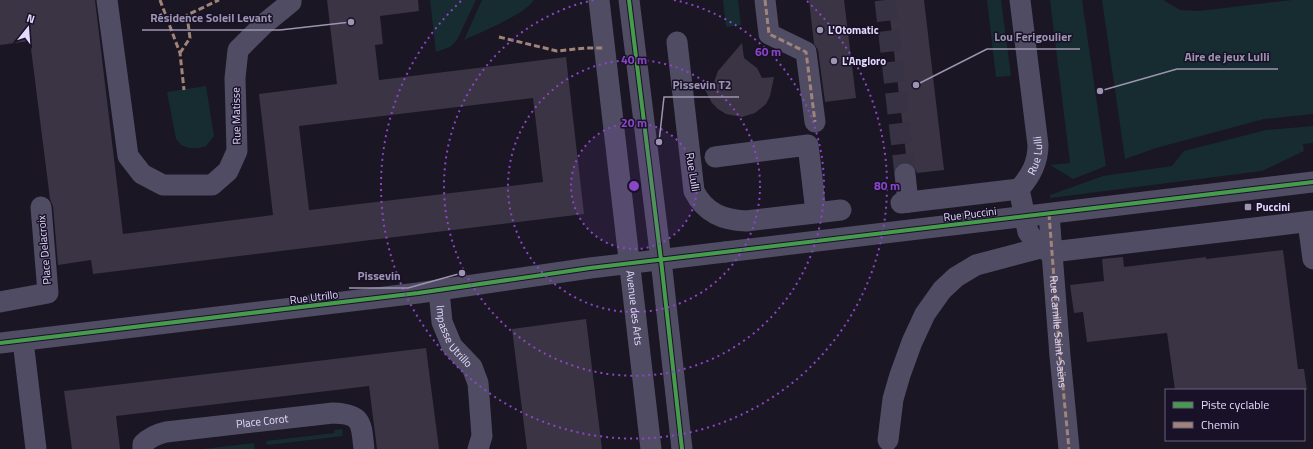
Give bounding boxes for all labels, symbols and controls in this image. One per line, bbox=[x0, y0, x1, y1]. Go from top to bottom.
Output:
callout: Résidence Soleil Levant bbox=[142, 6, 280, 30]
north arrow bbox=[8, 8, 48, 48]
text: Résidence Soleil Levant bbox=[150, 8, 272, 27]
text: N bbox=[25, 10, 37, 27]
place label: L'Otomatic bbox=[828, 22, 879, 38]
marker: L'Otomatic bbox=[815, 25, 825, 35]
callout: Lou Ferigoulier bbox=[987, 25, 1080, 49]
text: Lou Ferigoulier bbox=[994, 27, 1072, 46]
text: 60 m bbox=[755, 42, 781, 61]
callout: Aire de jeux Lulli bbox=[1177, 45, 1278, 69]
text: Aire de jeux Lulli bbox=[1185, 47, 1269, 66]
text: 40 m bbox=[621, 50, 647, 69]
place label: L'Angloro bbox=[842, 53, 886, 69]
marker: L'Angloro bbox=[829, 56, 839, 66]
callout: Pissevin T2 bbox=[664, 73, 739, 97]
text: Pissevin T2 bbox=[673, 75, 731, 94]
street label: Rue Matisse bbox=[227, 87, 244, 145]
text: 20 m bbox=[621, 113, 647, 132]
street label: Rue Lulli bbox=[1023, 135, 1046, 178]
street label: Rue Lulli bbox=[682, 151, 704, 193]
text: 80 m bbox=[874, 176, 900, 195]
centre of rings bbox=[627, 179, 641, 193]
place label: Puccini bbox=[1256, 199, 1290, 215]
marker: Puccini bbox=[1243, 202, 1253, 212]
street label: Rue Puccini bbox=[943, 203, 997, 225]
street label: Place Delacroix bbox=[33, 215, 55, 285]
callout: Pissevin bbox=[349, 264, 408, 288]
text: Pissevin bbox=[357, 266, 401, 285]
street label: Avenue des Arts bbox=[622, 270, 647, 346]
street label: Rue Camille Saint-Saëns bbox=[1046, 275, 1071, 389]
street label: Rue Utrillo bbox=[289, 286, 339, 308]
street label: Impasse Utrillo bbox=[432, 304, 476, 371]
legend bbox=[1165, 389, 1305, 441]
text: Piste cyclable bbox=[1201, 395, 1269, 414]
street label: Place Corot bbox=[235, 410, 289, 432]
text: Chemin bbox=[1201, 415, 1239, 434]

